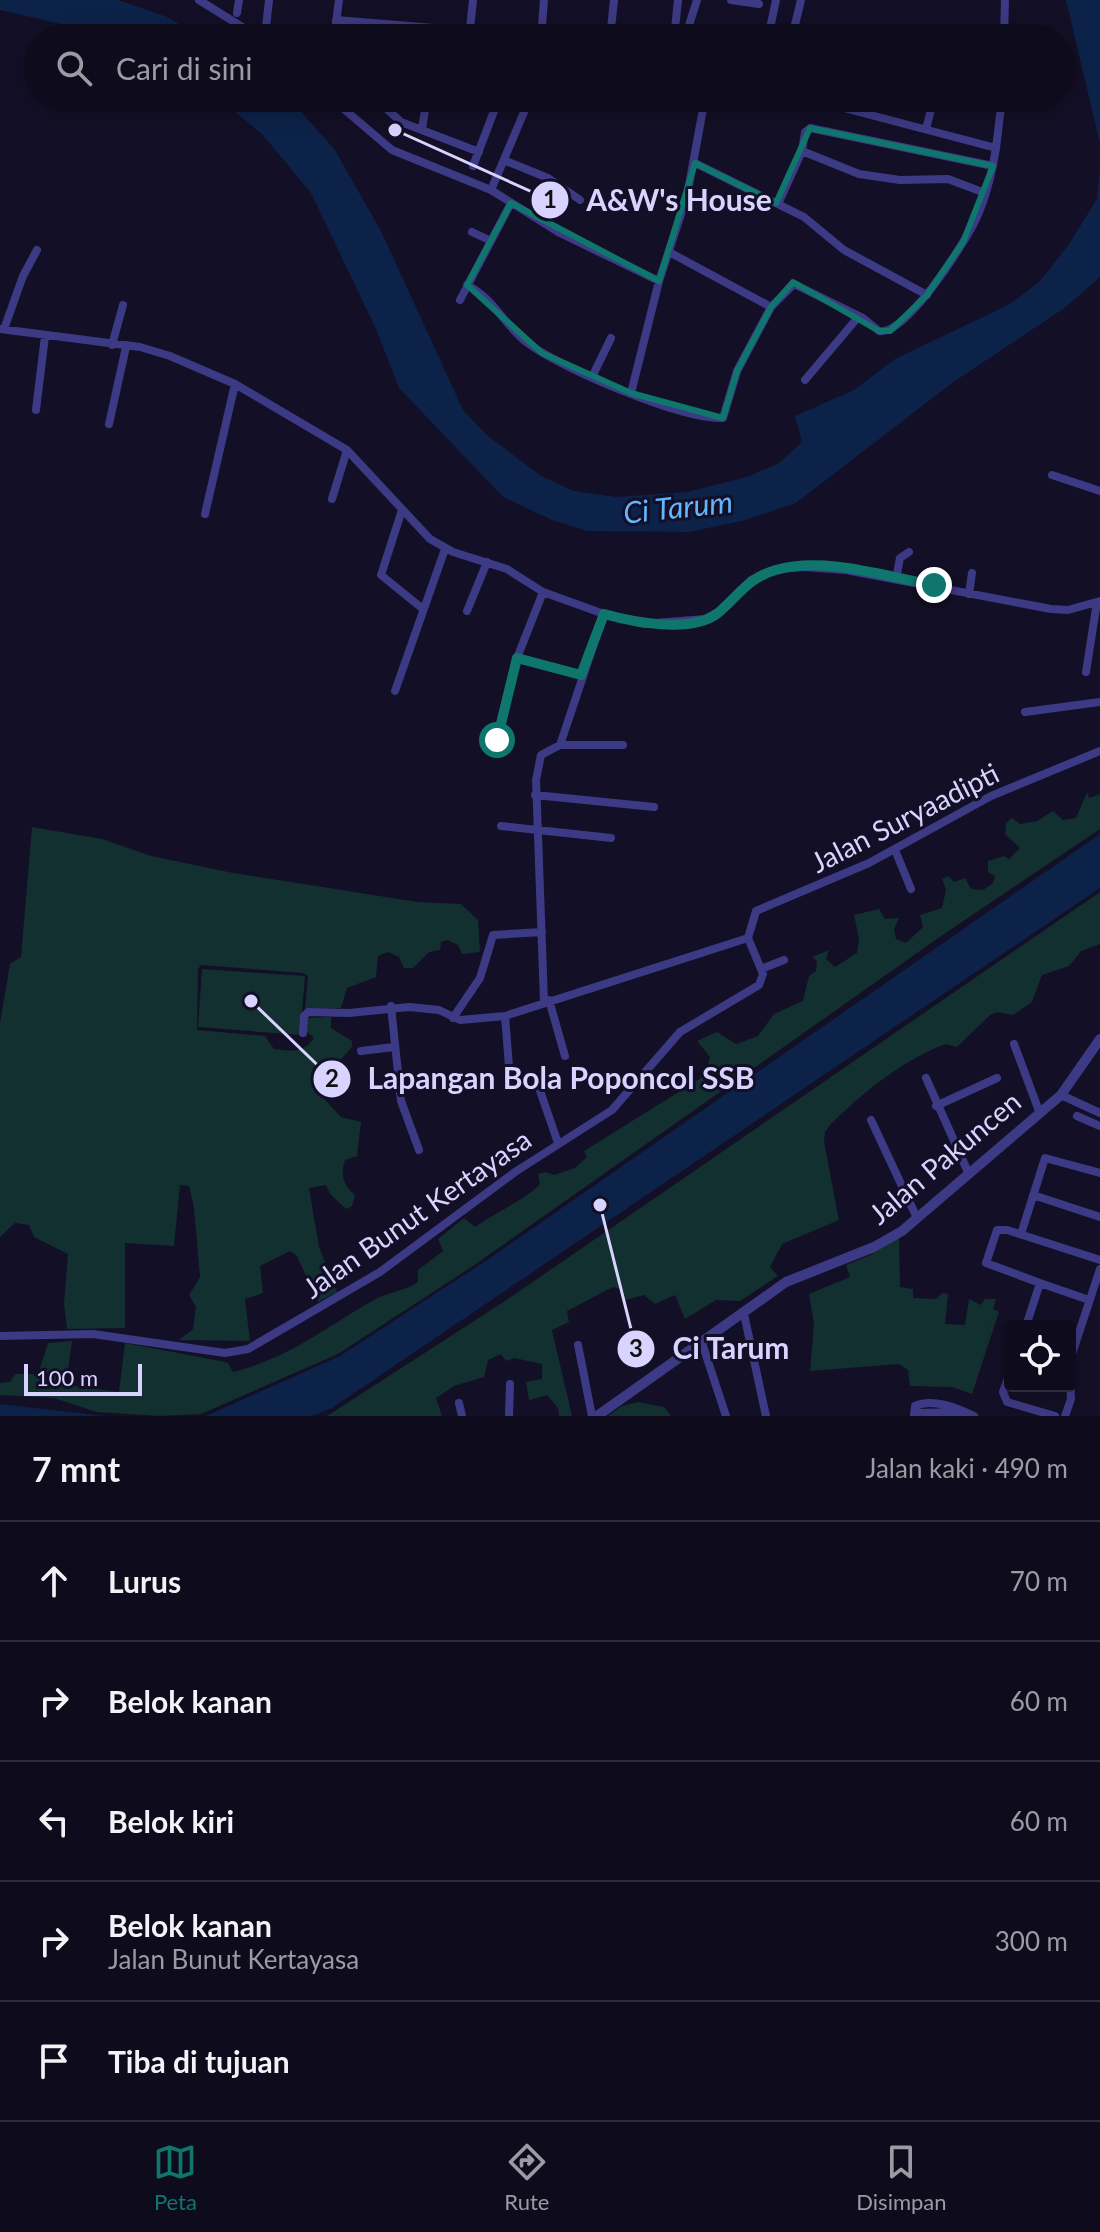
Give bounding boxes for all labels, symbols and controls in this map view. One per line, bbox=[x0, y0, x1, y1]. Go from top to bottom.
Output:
search box bbox=[24, 24, 1076, 112]
icon: search bbox=[52, 46, 96, 90]
text: Cari di sini bbox=[116, 50, 253, 86]
callout: A&W's House bbox=[530, 173, 787, 227]
text: A&W's House bbox=[585, 181, 772, 217]
text: 1 bbox=[543, 184, 557, 213]
water label: Ci Tarum bbox=[621, 482, 734, 530]
route end bbox=[916, 567, 952, 603]
route start bbox=[479, 722, 515, 758]
street label: Jalan Suryaadipti bbox=[805, 755, 1004, 879]
callout: Lapangan Bola Poponcol SSB bbox=[312, 1052, 771, 1106]
text: Lapangan Bola Poponcol SSB bbox=[367, 1059, 755, 1095]
text: 2 bbox=[325, 1063, 339, 1092]
street label: Jalan Pakuncen bbox=[862, 1084, 1027, 1231]
street label: Jalan Bunut Kertayasa bbox=[296, 1122, 537, 1305]
map controls bbox=[1004, 1320, 1076, 1392]
button: locate bbox=[1004, 1320, 1076, 1392]
callout: Ci Tarum bbox=[616, 1322, 805, 1376]
text: Ci Tarum bbox=[673, 1329, 790, 1365]
text: 3 bbox=[629, 1333, 643, 1362]
scale bar bbox=[24, 1360, 142, 1396]
text: 100 m bbox=[36, 1364, 98, 1391]
text: 7 mnt bbox=[32, 1448, 120, 1489]
text: Jalan kaki · 490 m bbox=[865, 1452, 1068, 1484]
icon: ahead bbox=[32, 1559, 76, 1603]
text: Lurus bbox=[108, 1563, 181, 1599]
text: 70 m bbox=[1010, 1565, 1068, 1597]
icon: right bbox=[32, 1679, 76, 1723]
text: Belok kanan bbox=[108, 1683, 272, 1719]
text: 60 m bbox=[1010, 1685, 1068, 1717]
icon: left bbox=[32, 1799, 76, 1843]
text: Belok kiri bbox=[108, 1803, 234, 1839]
text: 60 m bbox=[1010, 1805, 1068, 1837]
text: Belok kanan bbox=[108, 1907, 272, 1943]
icon: right bbox=[32, 1919, 76, 1963]
text: 300 m bbox=[995, 1925, 1068, 1957]
text: Jalan Bunut Kertayasa bbox=[108, 1943, 359, 1975]
icon: arrive bbox=[32, 2039, 76, 2083]
text: Tiba di tujuan bbox=[108, 2043, 290, 2079]
tab: Peta bbox=[153, 2140, 197, 2215]
tab: Rute bbox=[504, 2140, 549, 2215]
tab: Disimpan bbox=[856, 2140, 947, 2215]

